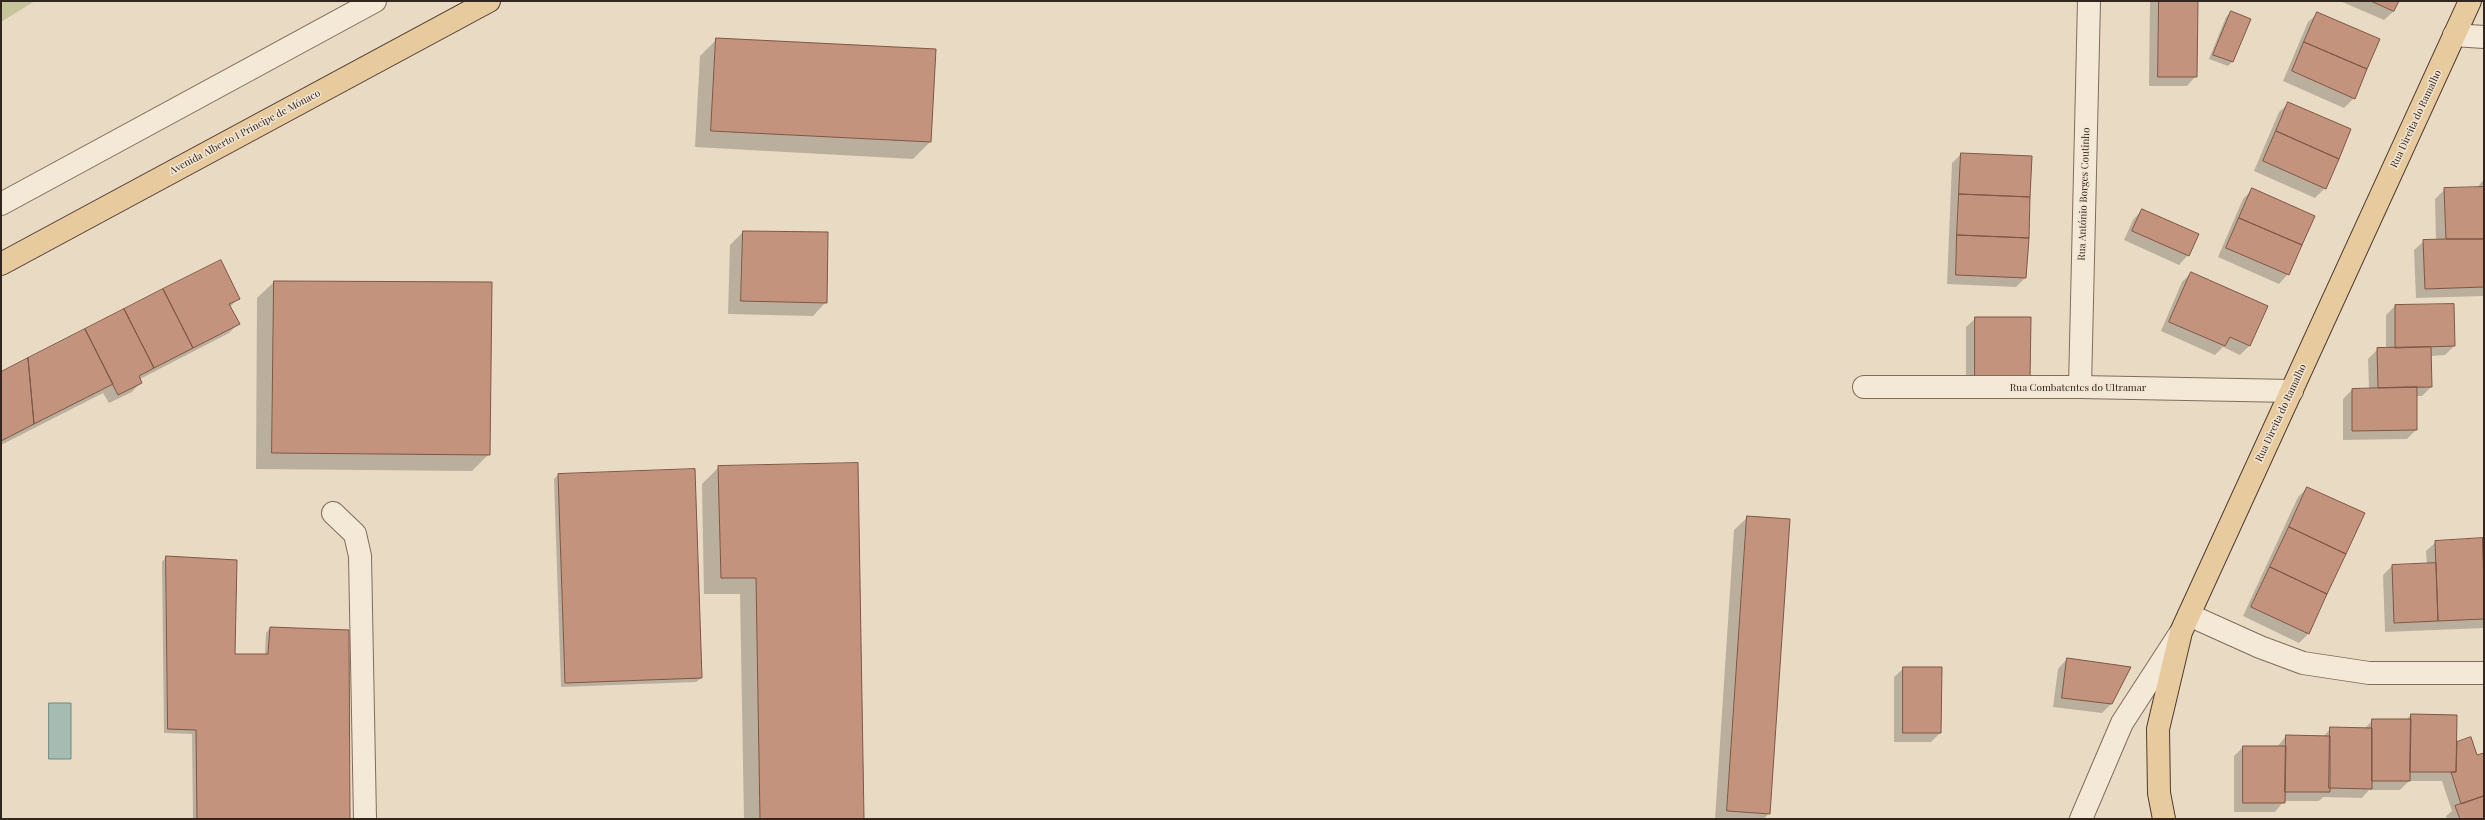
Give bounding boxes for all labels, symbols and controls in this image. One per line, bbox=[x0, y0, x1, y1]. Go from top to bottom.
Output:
street label: Rua Direita do Ramalho bbox=[2388, 68, 2444, 170]
street label: Avenida Alberto I Príncipe de Mónaco bbox=[168, 87, 322, 177]
street label: Rua António Borges Coutinho bbox=[2076, 127, 2092, 261]
street label: Rua Direita do Ramalho bbox=[2253, 362, 2309, 464]
street label: Rua Combatentes do Ultramar bbox=[2010, 382, 2146, 394]

